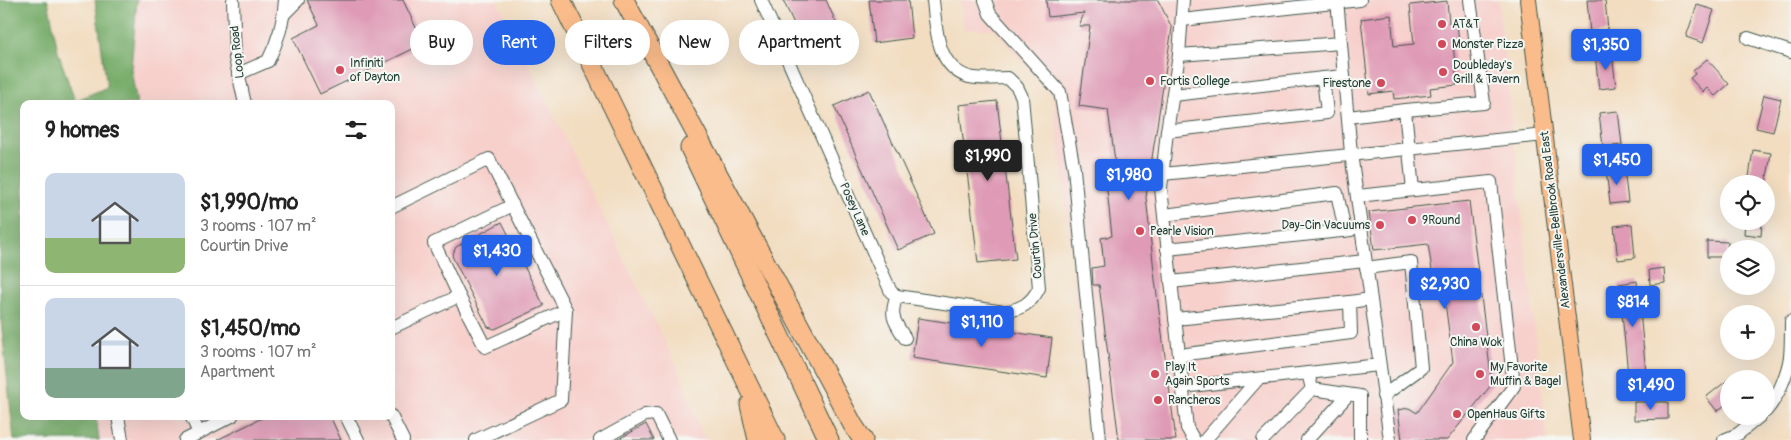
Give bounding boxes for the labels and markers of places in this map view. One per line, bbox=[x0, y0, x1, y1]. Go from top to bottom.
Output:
place label: AT&T bbox=[1452, 17, 1480, 32]
marker: AT&T bbox=[1436, 18, 1448, 30]
pin: $1,350 bbox=[1565, 28, 1647, 71]
place label: Monster Pizza bbox=[1452, 37, 1524, 52]
marker: Monster Pizza bbox=[1436, 38, 1448, 50]
place label: Infiniti of Dayton bbox=[350, 56, 400, 85]
place label: Doubleday's Grill & Tavern bbox=[1453, 58, 1520, 87]
marker: Infiniti of Dayton bbox=[334, 64, 346, 76]
marker: Doubleday's Grill & Tavern bbox=[1437, 66, 1449, 78]
place label: Fortis College bbox=[1160, 74, 1230, 89]
marker: Fortis College bbox=[1144, 75, 1156, 87]
place label: Firestone bbox=[1322, 76, 1371, 91]
marker: Firestone bbox=[1375, 77, 1387, 89]
pin: $1,990 bbox=[947, 140, 1029, 182]
pin: $1,450 bbox=[1576, 144, 1658, 186]
pin: $1,980 bbox=[1088, 158, 1170, 201]
place label: 9Round bbox=[1422, 213, 1460, 228]
marker: 9Round bbox=[1406, 214, 1418, 226]
place label: Day-Cin Vacuums bbox=[1281, 218, 1371, 233]
marker: Day-Cin Vacuums bbox=[1374, 219, 1386, 231]
place label: Pearle Vision bbox=[1150, 224, 1214, 239]
marker: Pearle Vision bbox=[1134, 225, 1146, 237]
pin: $1,430 bbox=[456, 234, 538, 277]
pin: $2,930 bbox=[1404, 268, 1486, 310]
pin: $814 bbox=[1603, 286, 1663, 328]
pin: $1,110 bbox=[941, 306, 1023, 348]
marker: China Wok bbox=[1470, 321, 1482, 333]
place label: China Wok bbox=[1450, 335, 1502, 350]
place label: Play It Again Sports bbox=[1165, 360, 1230, 389]
place label: My Favorite Muffin & Bagel bbox=[1490, 360, 1561, 389]
marker: Play It Again Sports bbox=[1149, 368, 1161, 380]
marker: My Favorite Muffin & Bagel bbox=[1474, 368, 1486, 380]
pin: $1,490 bbox=[1610, 368, 1692, 411]
place label: Rancheros bbox=[1168, 393, 1221, 408]
marker: Rancheros bbox=[1152, 394, 1164, 406]
place label: OpenHaus Gifts bbox=[1467, 407, 1545, 422]
marker: OpenHaus Gifts bbox=[1451, 408, 1463, 420]

